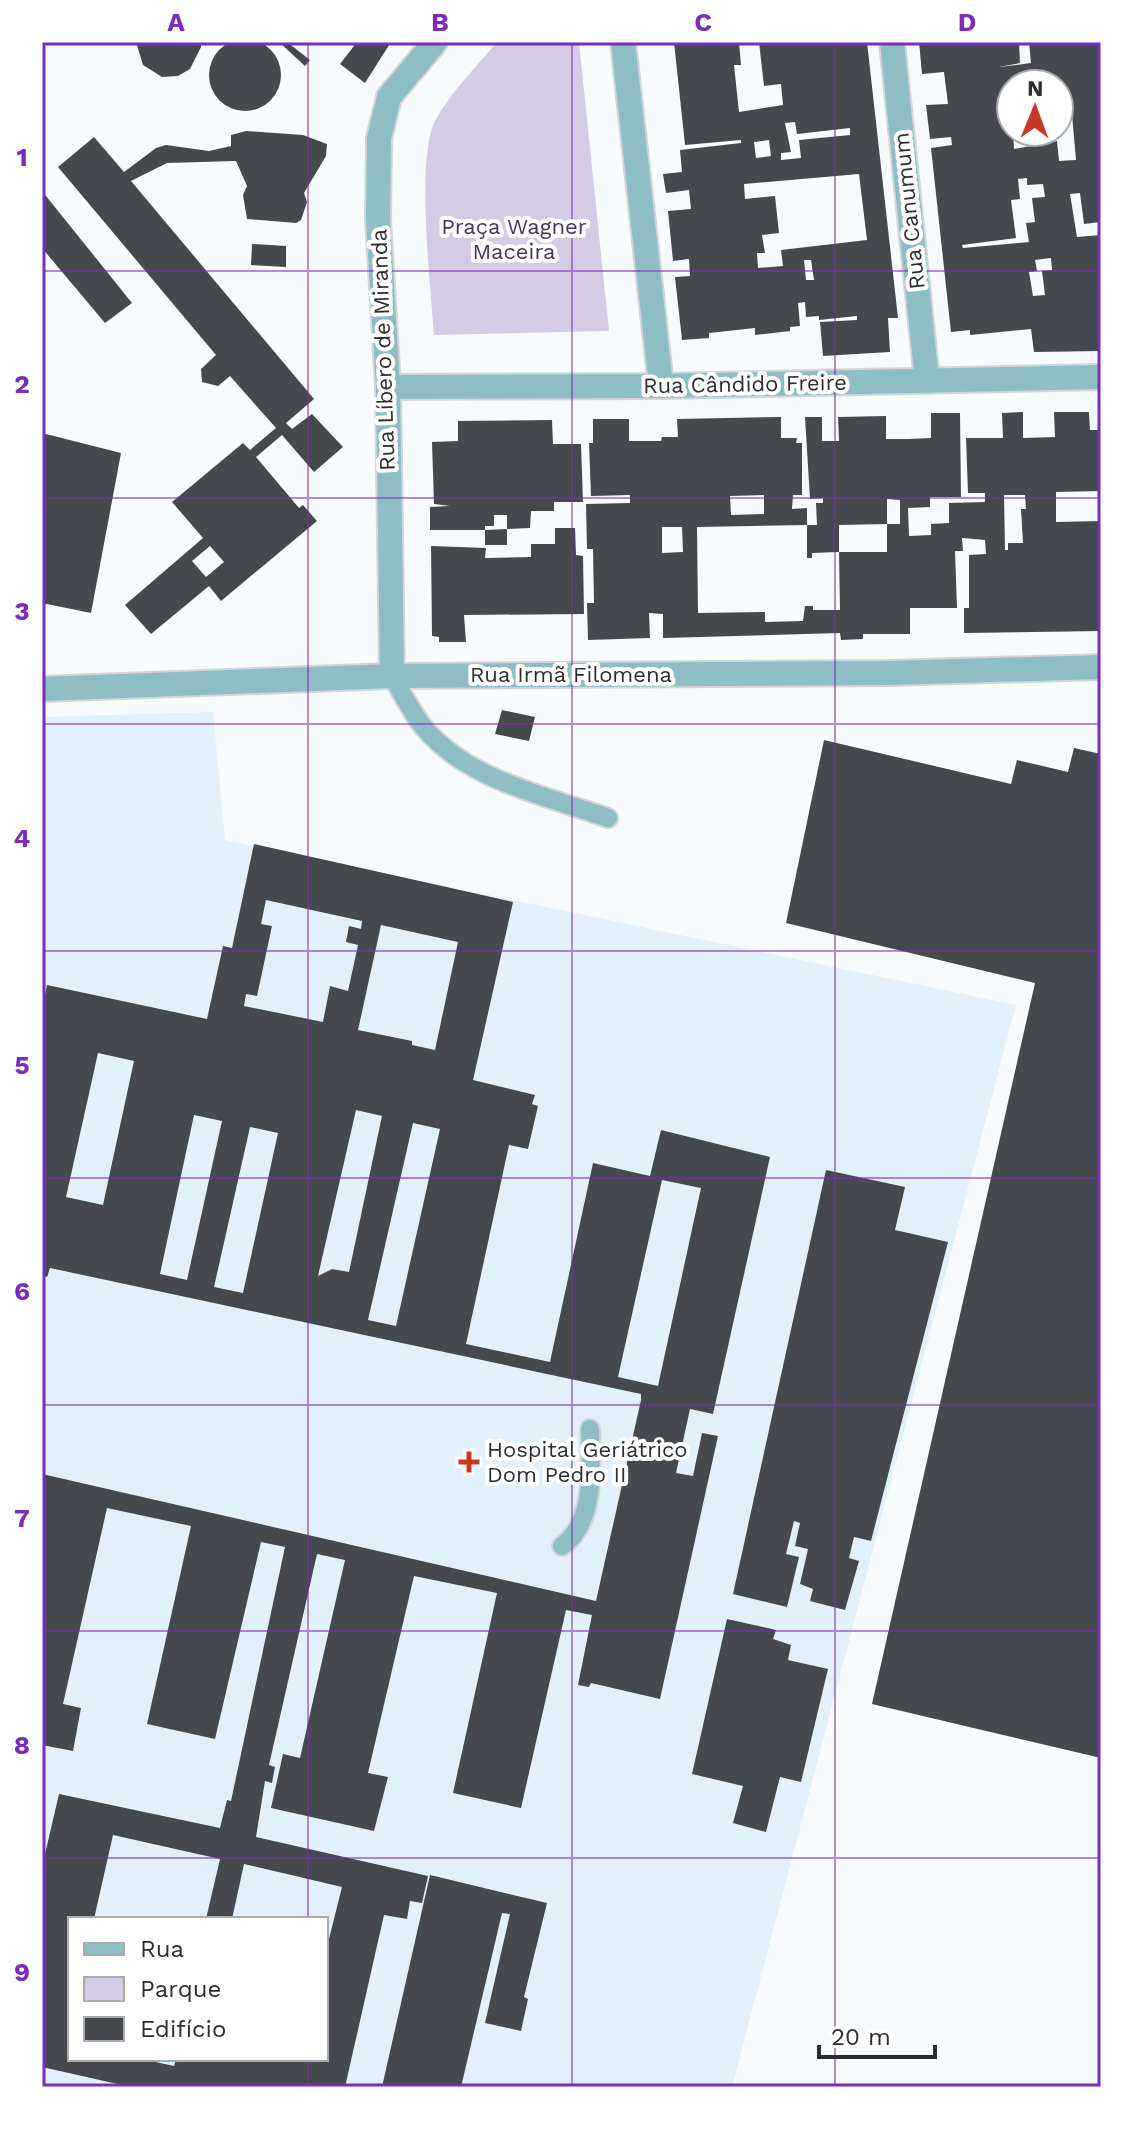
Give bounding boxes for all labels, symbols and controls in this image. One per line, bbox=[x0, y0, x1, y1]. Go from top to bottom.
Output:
text: A bbox=[167, 7, 185, 37]
text: B bbox=[431, 7, 449, 37]
text: C bbox=[694, 7, 712, 37]
text: D bbox=[958, 7, 976, 37]
north arrow bbox=[995, 68, 1075, 148]
text: N bbox=[1027, 76, 1044, 101]
street label: Rua Canumum bbox=[888, 131, 930, 291]
text: 1 bbox=[16, 142, 28, 172]
park label: Praça Wagner Maceira bbox=[441, 214, 587, 264]
street label: Rua Líbero de Miranda bbox=[366, 229, 400, 471]
text: 2 bbox=[14, 369, 30, 399]
street label: Rua Cândido Freire bbox=[643, 370, 847, 398]
text: 3 bbox=[14, 596, 30, 626]
street label: Rua Irmã Filomena bbox=[470, 662, 672, 687]
text: 4 bbox=[14, 823, 31, 853]
text: 5 bbox=[14, 1050, 30, 1080]
text: 6 bbox=[14, 1276, 30, 1306]
place label: Hospital Geriátrico Dom Pedro II bbox=[487, 1437, 688, 1487]
marker: Hospital Geriátrico Dom Pedro II bbox=[458, 1451, 480, 1473]
text: 7 bbox=[14, 1503, 30, 1533]
text: 8 bbox=[14, 1730, 30, 1760]
legend bbox=[68, 1917, 328, 2061]
text: Rua bbox=[140, 1935, 184, 1963]
text: 9 bbox=[14, 1957, 30, 1987]
text: Parque bbox=[140, 1975, 221, 2003]
scale bar bbox=[819, 2009, 935, 2059]
text: Edifício bbox=[140, 2015, 226, 2043]
text: 20 m bbox=[831, 2023, 891, 2051]

